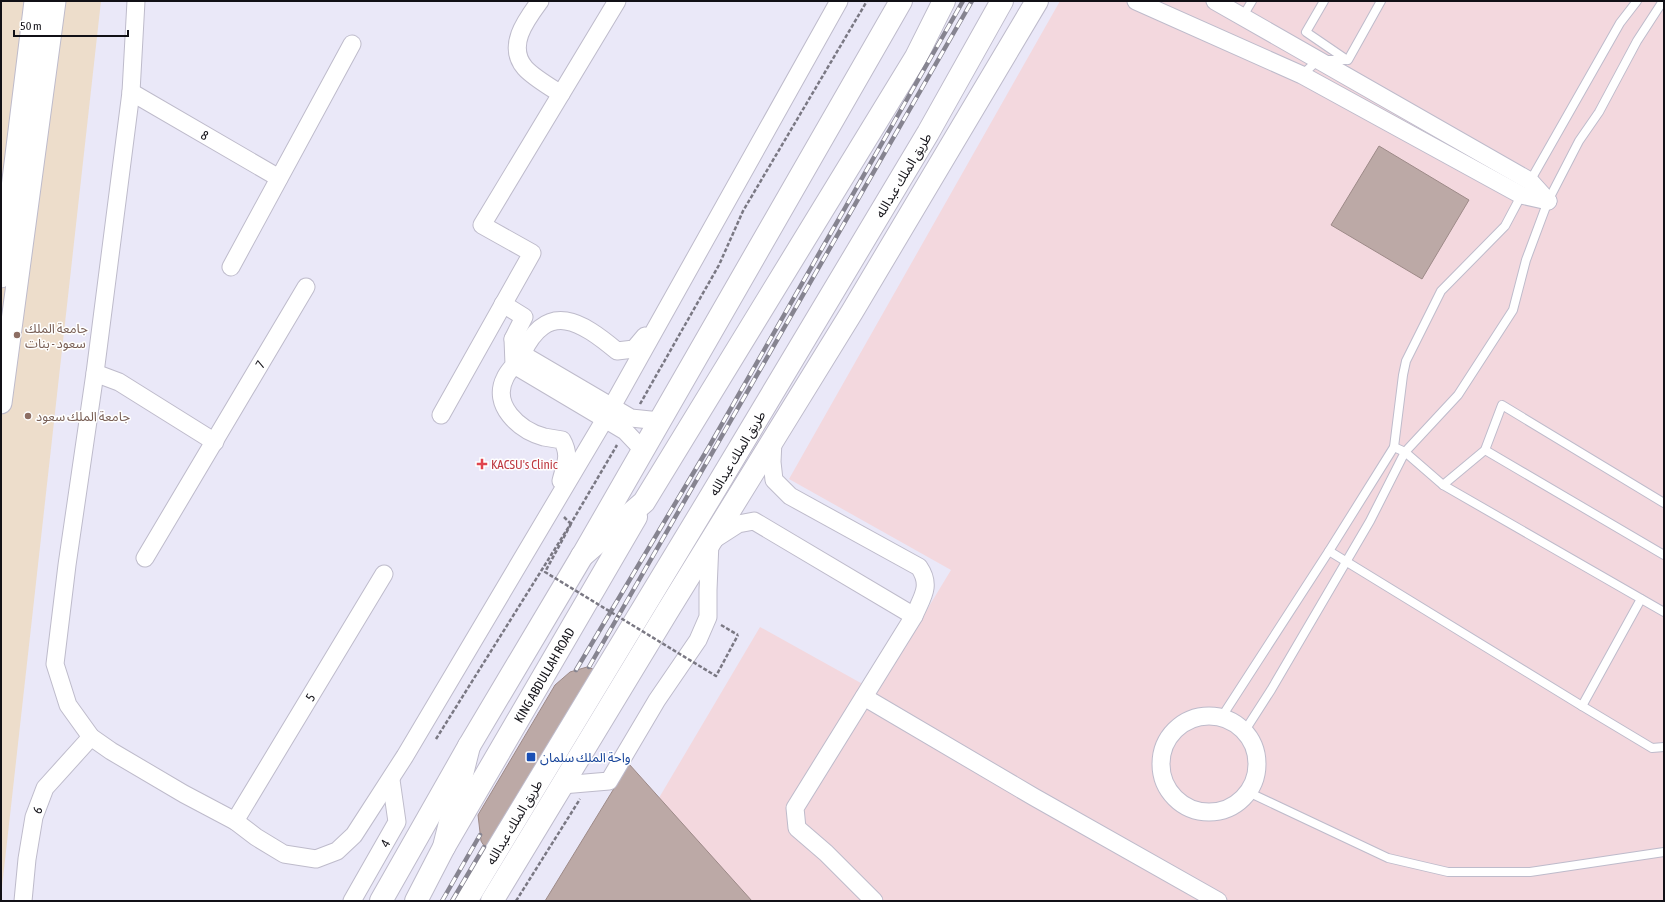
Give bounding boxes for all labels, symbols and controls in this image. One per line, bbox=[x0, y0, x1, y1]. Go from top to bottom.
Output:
scale bar bbox=[14, 12, 128, 38]
text: 50 m bbox=[20, 19, 42, 33]
street label: 8 bbox=[198, 127, 211, 143]
street label: طريق الملك عبدالله bbox=[872, 130, 936, 221]
place label: جامعة الملك سعود - بنات bbox=[25, 321, 88, 351]
marker: جامعة الملك سعود - بنات bbox=[12, 330, 22, 340]
street label: 7 bbox=[252, 358, 268, 371]
street label: طريق الملك عبدالله bbox=[706, 408, 770, 499]
place label: جامعة الملك سعود bbox=[36, 409, 130, 424]
marker: جامعة الملك سعود bbox=[23, 411, 33, 421]
place label: KACSU's Clinic bbox=[491, 457, 558, 472]
marker: KACSU's Clinic bbox=[476, 458, 488, 470]
street label: KING ABDULLAH ROAD bbox=[511, 625, 578, 725]
street label: 5 bbox=[302, 691, 318, 704]
place label: واحة الملك سلمان bbox=[540, 750, 631, 766]
marker: واحة الملك سلمان bbox=[525, 751, 537, 763]
street label: طريق الملك عبدالله bbox=[483, 777, 547, 868]
street label: 6 bbox=[29, 805, 46, 816]
street label: 4 bbox=[377, 837, 393, 850]

